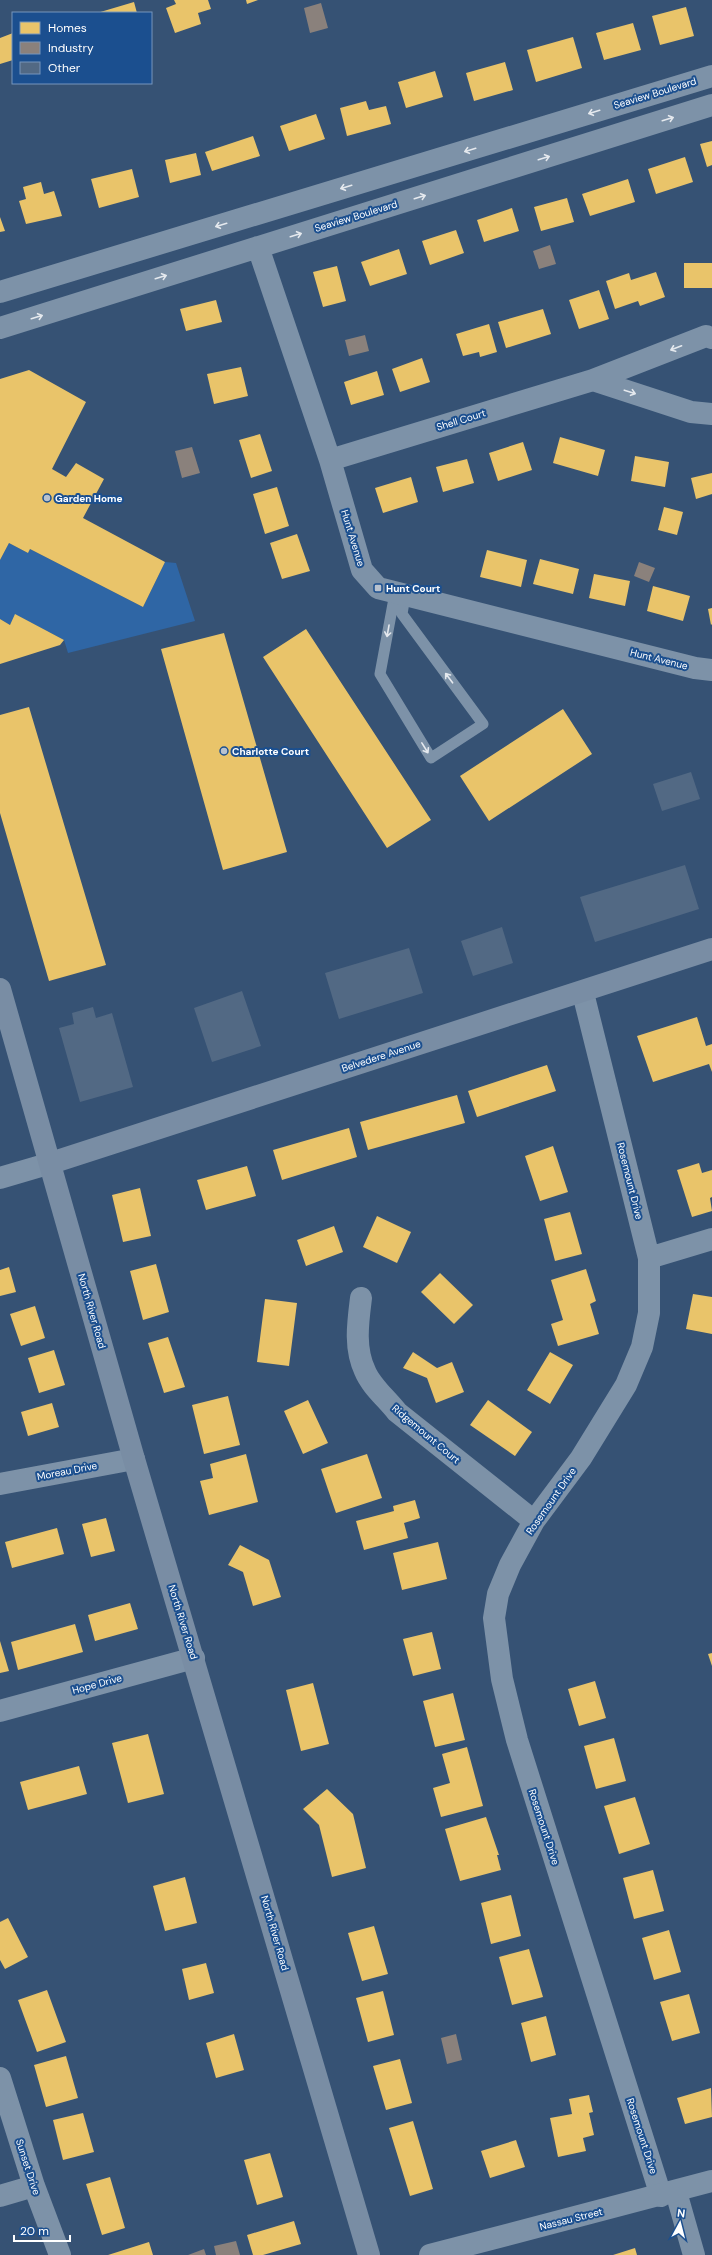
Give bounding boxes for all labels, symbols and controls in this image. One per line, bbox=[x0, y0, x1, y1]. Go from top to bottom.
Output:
legend bbox=[12, 12, 152, 84]
text: Homes bbox=[48, 20, 87, 36]
text: Industry bbox=[48, 40, 94, 56]
text: Other bbox=[48, 60, 81, 76]
street label: Seaview Boulevard bbox=[612, 74, 698, 112]
one-way arrow bbox=[588, 109, 601, 116]
one-way arrow bbox=[661, 115, 674, 122]
one-way arrow bbox=[464, 147, 477, 154]
one-way arrow bbox=[537, 154, 550, 161]
one-way arrow bbox=[339, 184, 352, 191]
one-way arrow bbox=[413, 192, 425, 200]
street label: Seaview Boulevard bbox=[313, 197, 399, 235]
one-way arrow bbox=[215, 222, 228, 229]
one-way arrow bbox=[289, 231, 302, 238]
one-way arrow bbox=[155, 273, 167, 281]
one-way arrow bbox=[31, 312, 43, 320]
one-way arrow bbox=[670, 344, 682, 352]
one-way arrow bbox=[623, 389, 636, 396]
street label: Shell Court bbox=[435, 406, 487, 434]
place label: Garden Home bbox=[55, 492, 122, 505]
marker: Garden Home bbox=[42, 493, 52, 503]
street label: Hunt Avenue bbox=[338, 508, 368, 568]
place label: Hunt Court bbox=[386, 582, 440, 595]
marker: Hunt Court bbox=[373, 583, 383, 593]
one-way arrow bbox=[384, 625, 392, 638]
street label: Hunt Avenue bbox=[629, 646, 689, 673]
one-way arrow bbox=[444, 673, 453, 684]
one-way arrow bbox=[422, 742, 430, 754]
place label: Charlotte Court bbox=[232, 745, 309, 758]
marker: Charlotte Court bbox=[219, 746, 229, 756]
street label: Belvedere Avenue bbox=[340, 1037, 423, 1075]
street label: Rosemount Drive bbox=[614, 1141, 646, 1221]
street label: North River Road bbox=[75, 1272, 109, 1350]
street label: Ridgemount Court bbox=[389, 1402, 463, 1466]
street label: Moreau Drive bbox=[36, 1459, 99, 1483]
street label: Rosemount Drive bbox=[523, 1465, 579, 1537]
street label: North River Road bbox=[165, 1583, 201, 1661]
street label: Hope Drive bbox=[71, 1671, 124, 1697]
street label: Rosemount Drive bbox=[526, 1787, 562, 1867]
street label: North River Road bbox=[258, 1894, 292, 1972]
street label: Rosemount Drive bbox=[624, 2096, 660, 2176]
street label: Sunset Drive bbox=[13, 2137, 43, 2197]
north arrow bbox=[660, 2203, 700, 2243]
street label: Nassau Street bbox=[538, 2205, 604, 2233]
text: N bbox=[676, 2206, 686, 2221]
scale bar bbox=[14, 2217, 70, 2243]
text: 20 m bbox=[20, 2223, 49, 2239]

